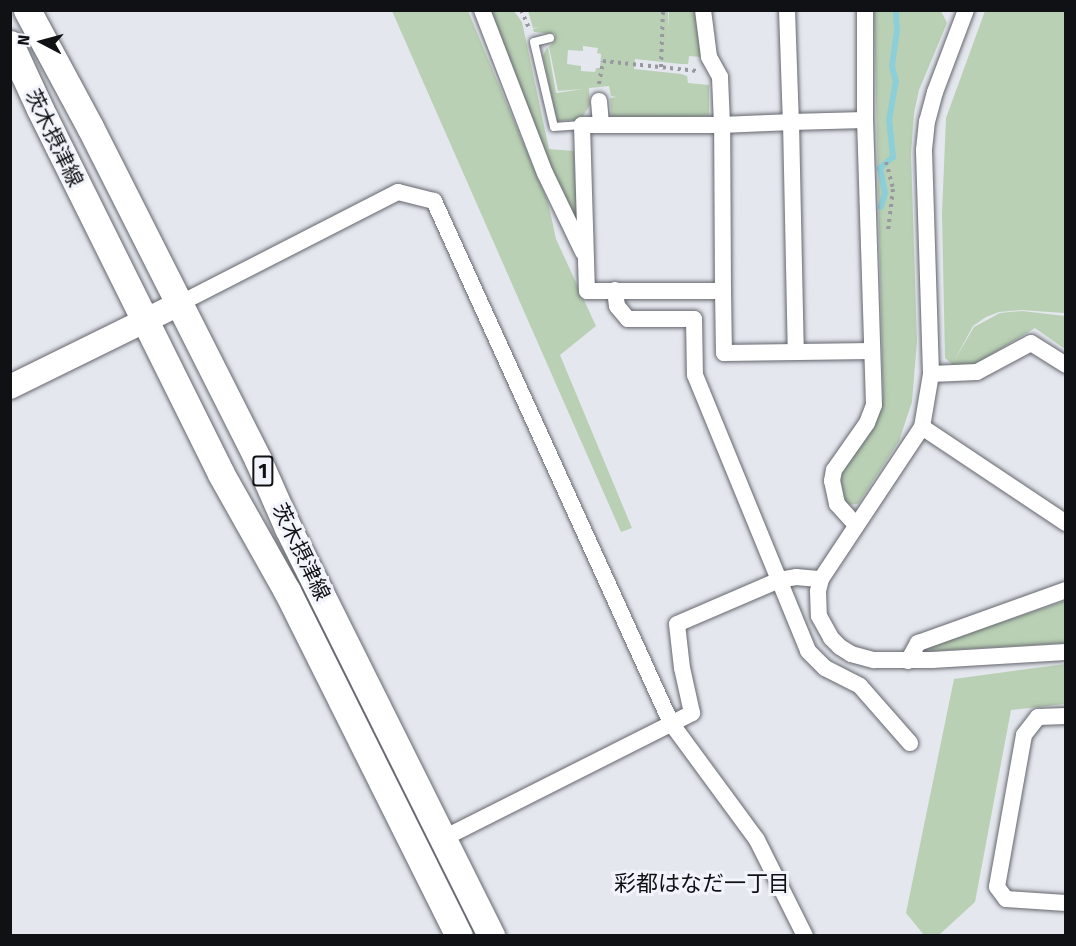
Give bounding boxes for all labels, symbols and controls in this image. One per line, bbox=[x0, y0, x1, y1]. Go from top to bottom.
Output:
north arrow bbox=[12, 12, 72, 72]
text: N bbox=[14, 34, 34, 46]
street label: 茨木摂津線 bbox=[20, 85, 88, 191]
road number: 1 bbox=[251, 454, 275, 488]
street label: 茨木摂津線 bbox=[267, 499, 335, 605]
district label: 彩都はなだ一丁目 bbox=[614, 871, 790, 897]

